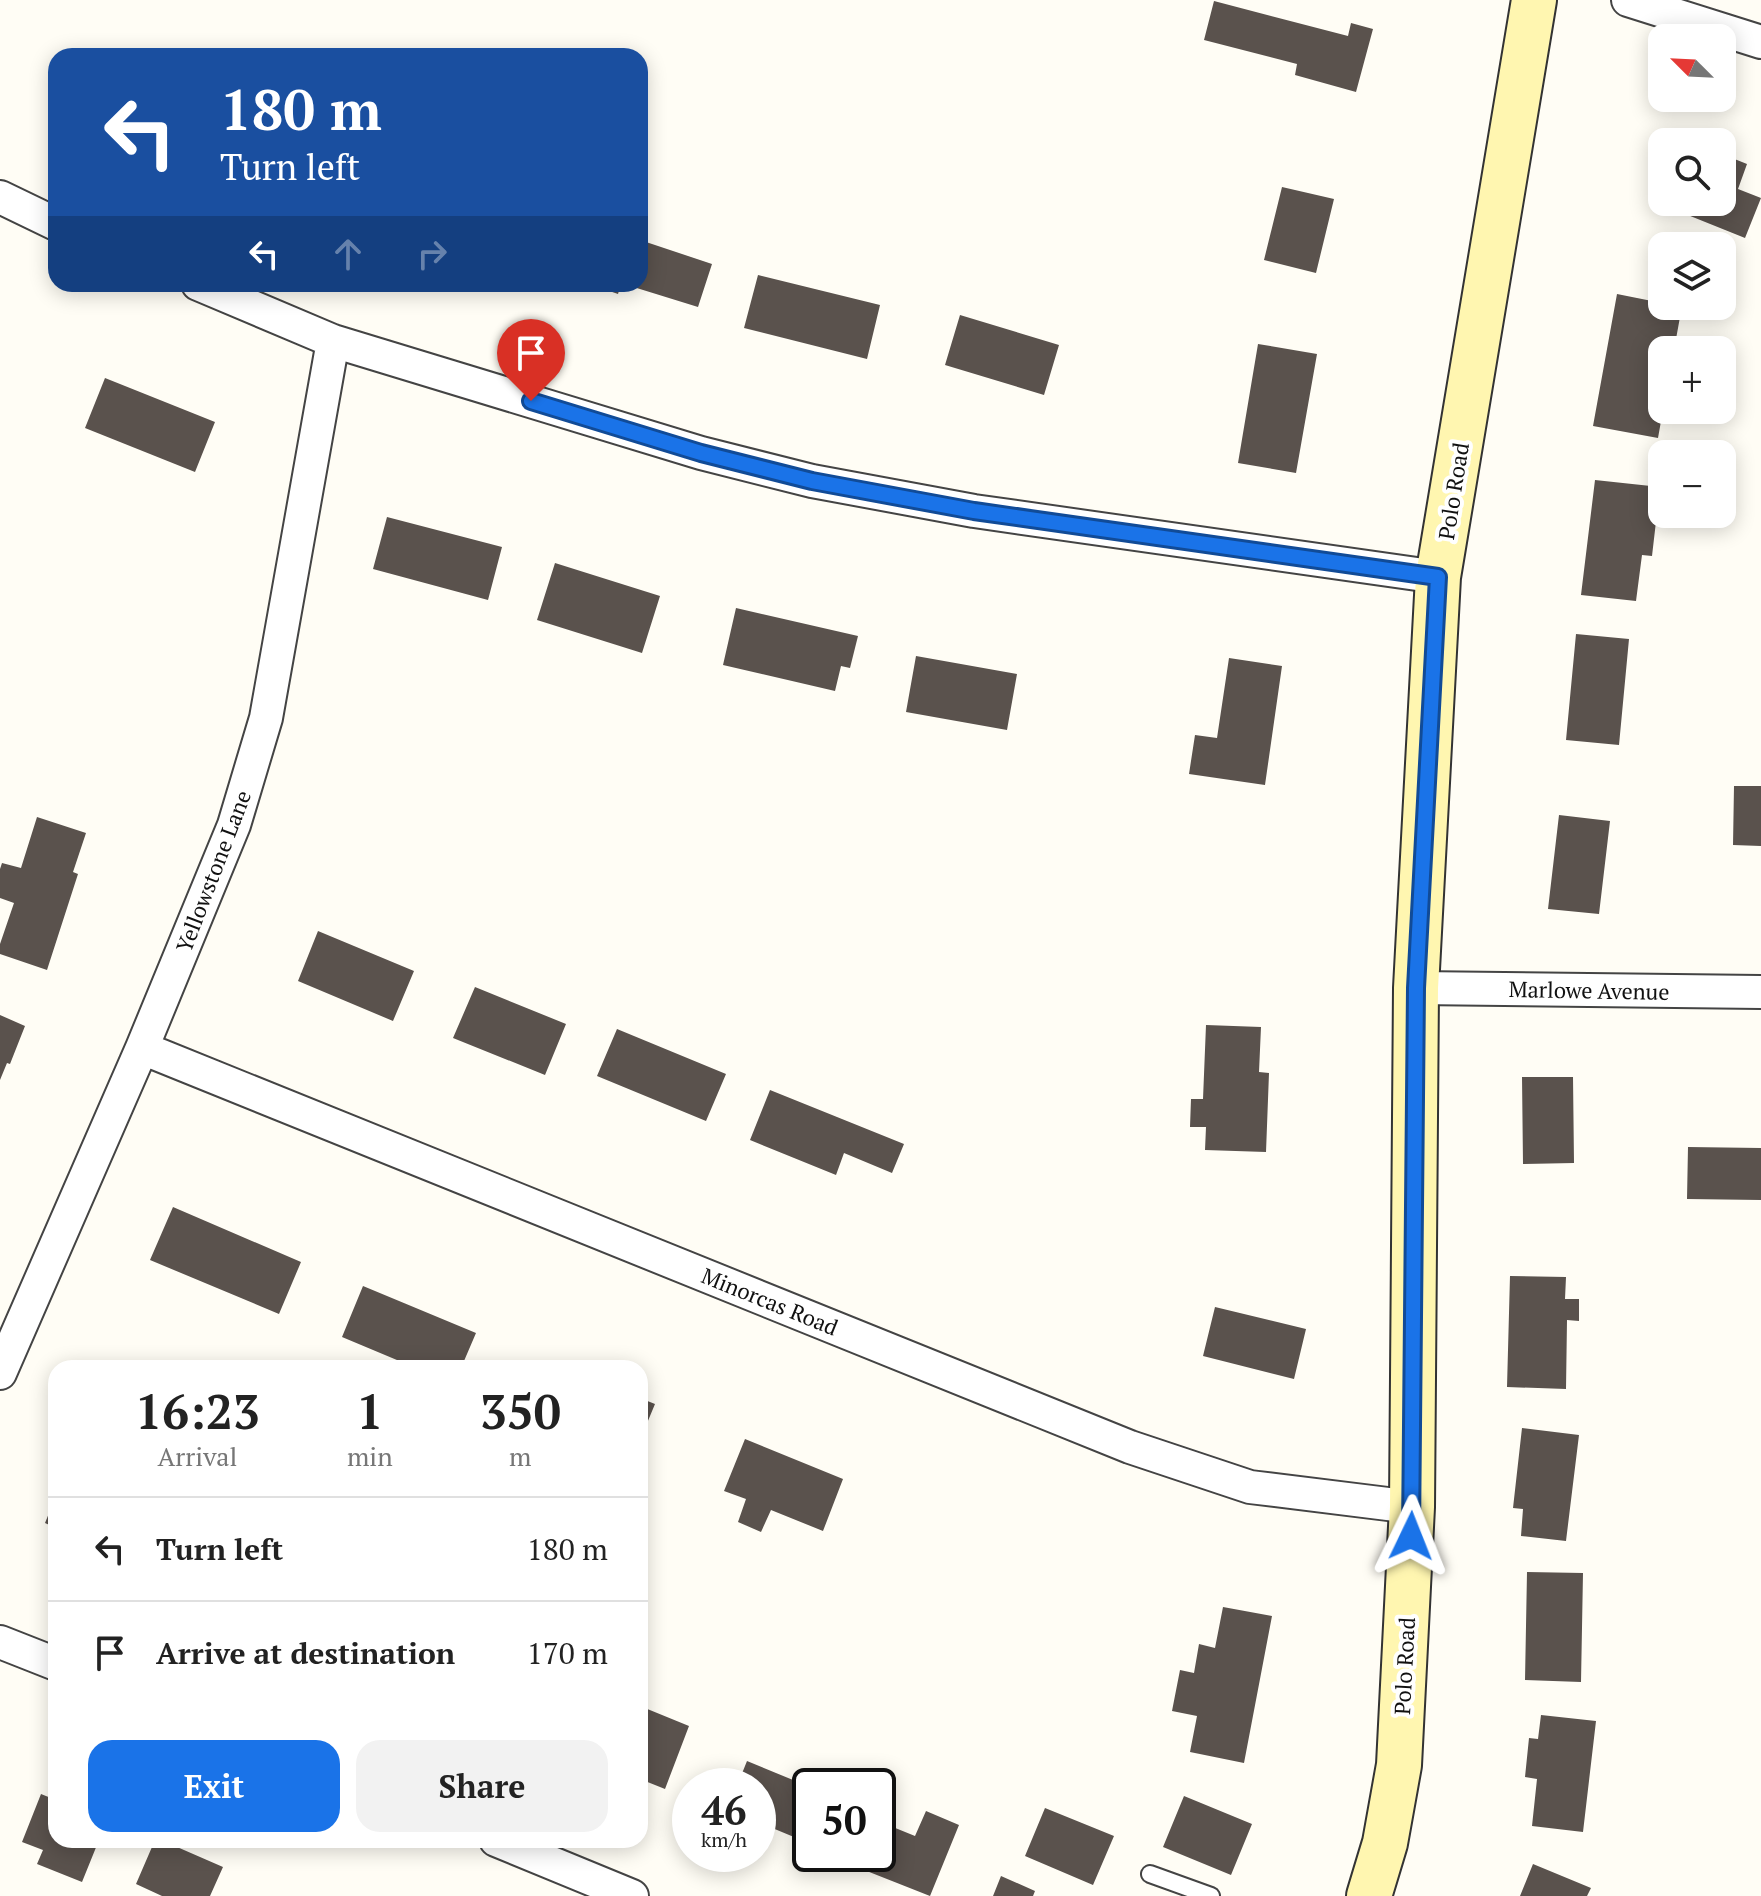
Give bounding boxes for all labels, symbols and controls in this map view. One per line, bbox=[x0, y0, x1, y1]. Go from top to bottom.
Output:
north arrow bbox=[1648, 24, 1736, 112]
map controls bbox=[1648, 24, 1736, 528]
text: 180 m bbox=[220, 72, 382, 146]
icon: left bbox=[88, 80, 192, 184]
button: search bbox=[1648, 128, 1736, 216]
text: Turn left bbox=[220, 143, 360, 190]
icon: left bbox=[242, 232, 286, 276]
icon: ahead bbox=[326, 232, 370, 276]
icon: right bbox=[410, 232, 454, 276]
button: layers bbox=[1648, 232, 1736, 320]
pin bbox=[497, 319, 565, 401]
icon: arrive bbox=[509, 331, 553, 375]
button: + bbox=[1648, 336, 1736, 424]
street label: Polo Road bbox=[1431, 440, 1475, 542]
button: − bbox=[1648, 440, 1736, 528]
street label: Yellowstone Lane bbox=[169, 786, 257, 956]
street label: Marlowe Avenue bbox=[1508, 974, 1670, 1006]
street label: Minorcas Road bbox=[697, 1260, 843, 1342]
text: 16:23 bbox=[135, 1379, 260, 1443]
text: 1 bbox=[356, 1379, 383, 1443]
text: 350 bbox=[480, 1379, 561, 1443]
text: Arrival bbox=[158, 1439, 237, 1473]
text: min bbox=[347, 1439, 393, 1473]
text: m bbox=[509, 1439, 532, 1473]
position arrow bbox=[1369, 1494, 1453, 1578]
icon: left bbox=[88, 1527, 132, 1571]
text: Turn left bbox=[156, 1529, 283, 1569]
text: 180 m bbox=[527, 1529, 608, 1569]
street label: Polo Road bbox=[1387, 1616, 1421, 1716]
icon: arrive bbox=[88, 1631, 132, 1675]
text: Arrive at destination bbox=[156, 1633, 455, 1673]
text: 170 m bbox=[527, 1633, 608, 1673]
button: Exit bbox=[88, 1740, 340, 1832]
button: Share bbox=[356, 1740, 608, 1832]
speed limit sign: 50 bbox=[792, 1768, 896, 1872]
text: 46 bbox=[701, 1783, 747, 1836]
text: km/h bbox=[701, 1826, 747, 1853]

